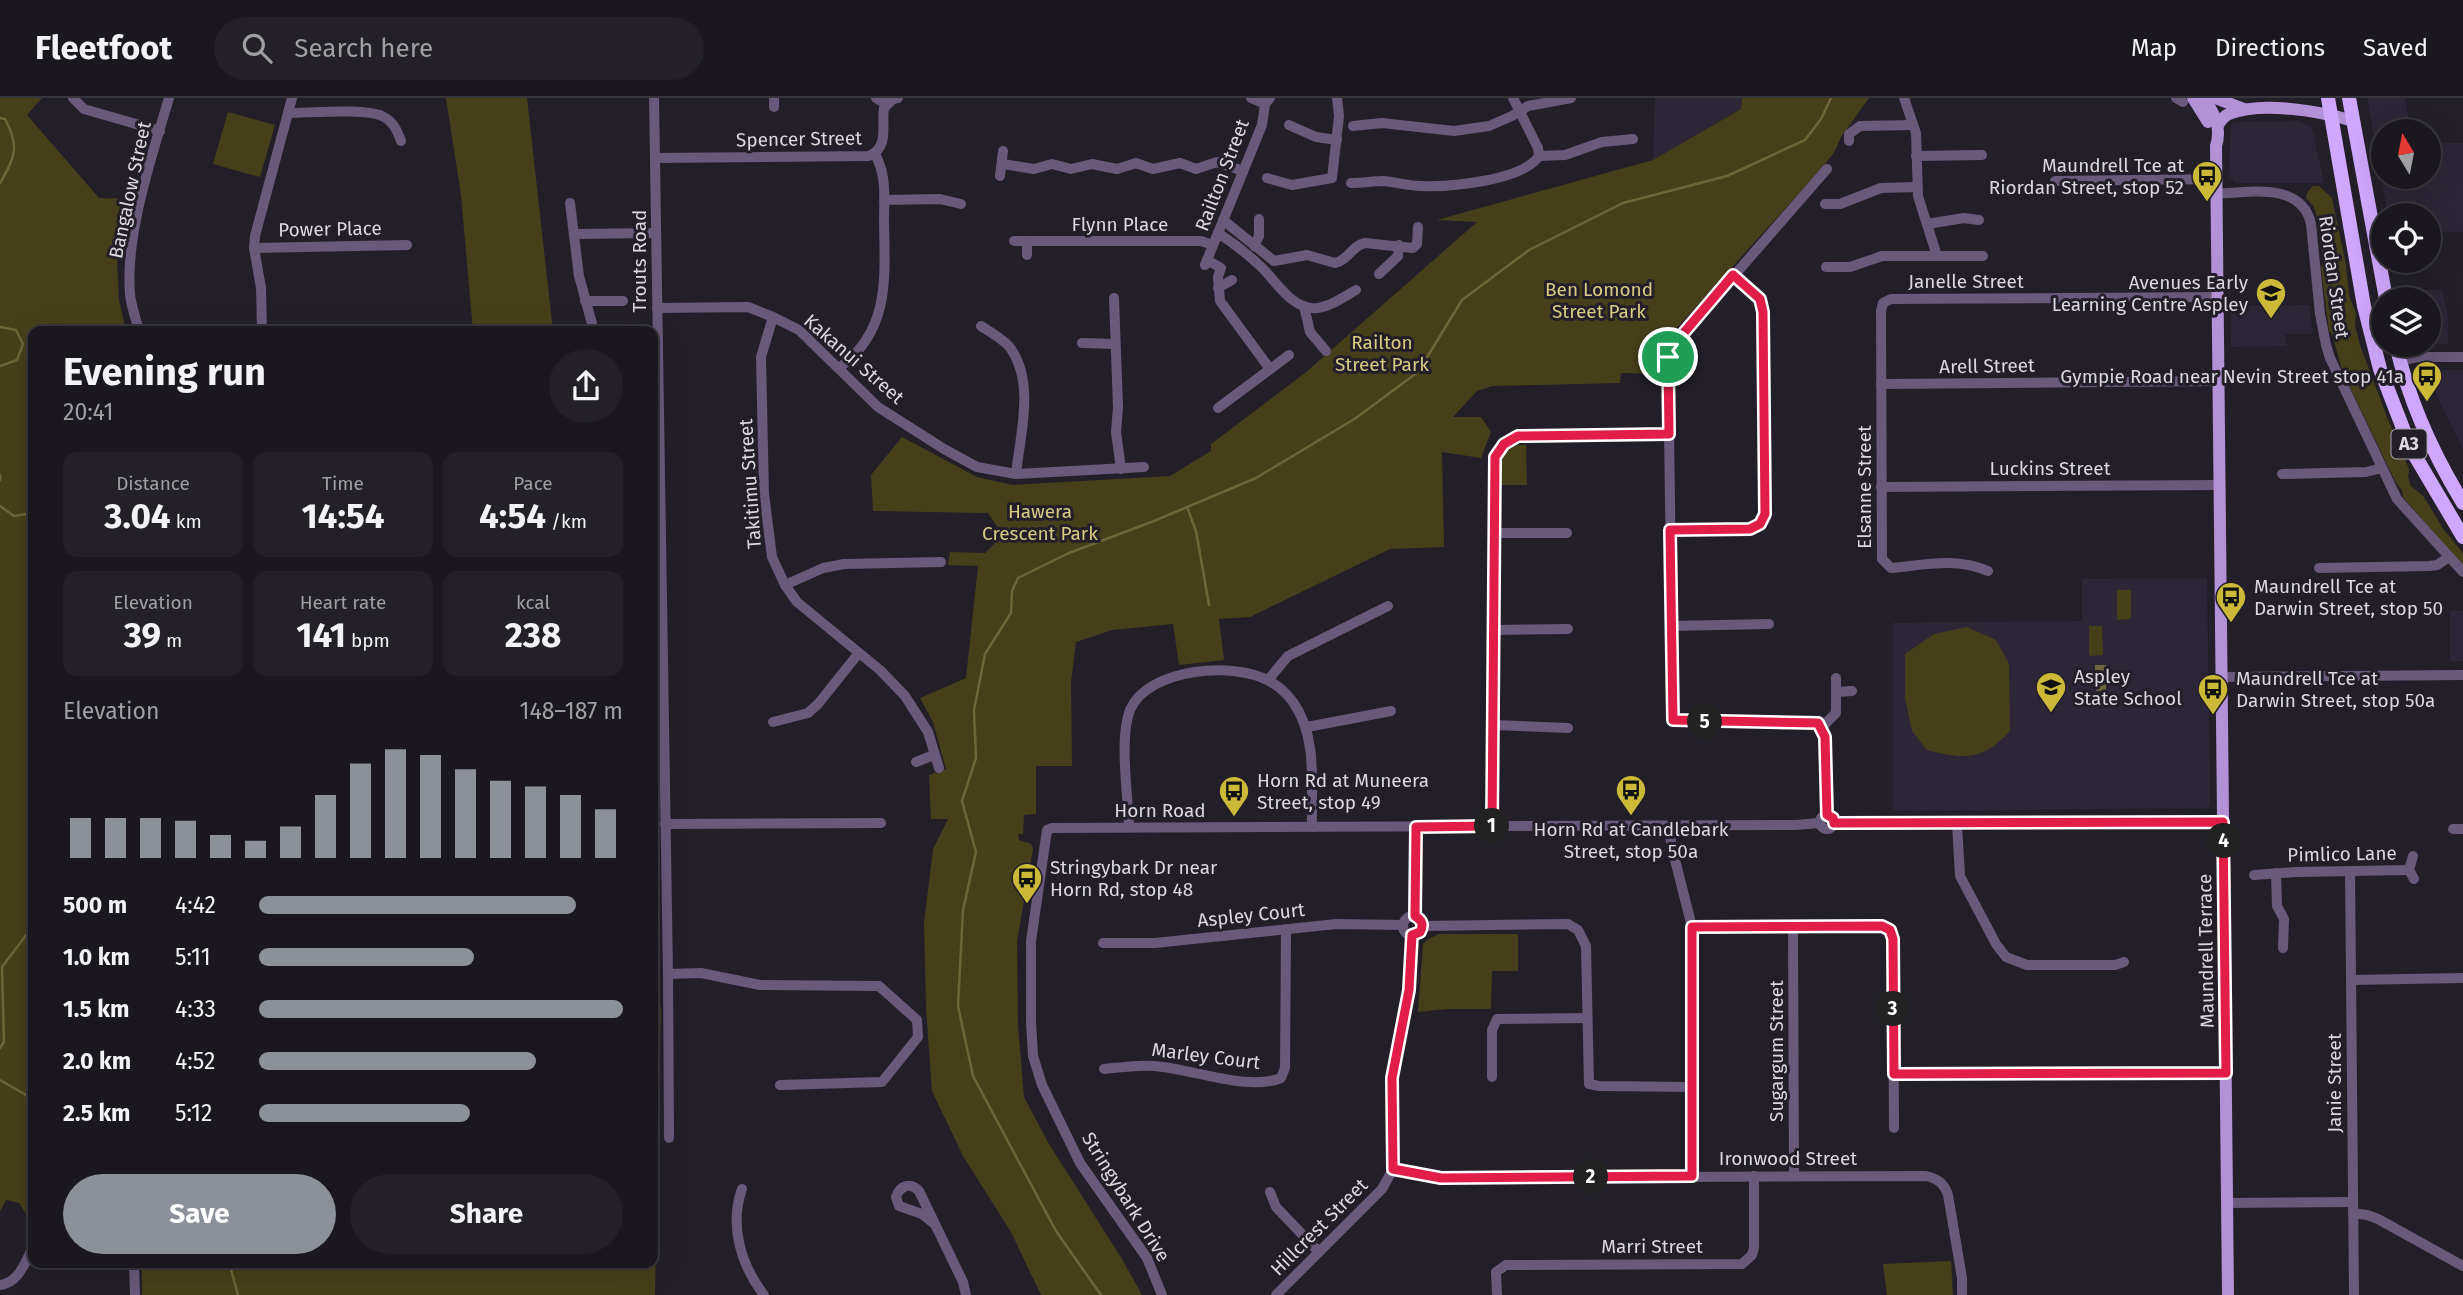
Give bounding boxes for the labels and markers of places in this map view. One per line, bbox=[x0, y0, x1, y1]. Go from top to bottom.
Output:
place label: Maundrell Tce at Riordan Street, stop 52 bbox=[1989, 154, 2184, 199]
bus stop icon: Maundrell Tce at Riordan Street, stop 52 bbox=[2190, 159, 2224, 203]
place label: Avenues Early Learning Centre Aspley bbox=[2052, 271, 2249, 316]
school or university icon: Avenues Early Learning Centre Aspley bbox=[2254, 276, 2288, 320]
pin bbox=[1638, 327, 1698, 387]
bus stop icon: Gympie Road near Nevin Street stop 41a bbox=[2410, 359, 2444, 403]
place label: Gympie Road near Nevin Street stop 41a bbox=[2060, 365, 2404, 388]
place label: Maundrell Tce at Darwin Street, stop 50 bbox=[2254, 575, 2443, 620]
bus stop icon: Maundrell Tce at Darwin Street, stop 50 bbox=[2214, 580, 2248, 624]
place label: Aspley State School bbox=[2074, 665, 2182, 710]
place label: Maundrell Tce at Darwin Street, stop 50a bbox=[2236, 667, 2435, 712]
school or university icon: Aspley State School bbox=[2034, 670, 2068, 714]
bus stop icon: Maundrell Tce at Darwin Street, stop 50a bbox=[2196, 672, 2230, 716]
pin: 5 bbox=[1688, 704, 1722, 740]
place label: Horn Rd at Muneera Street, stop 49 bbox=[1257, 769, 1429, 814]
bus stop icon: Horn Rd at Candlebark Street, stop 50a bbox=[1614, 773, 1648, 817]
bus stop icon: Horn Rd at Muneera Street, stop 49 bbox=[1217, 774, 1251, 818]
pin: 1 bbox=[1474, 808, 1510, 844]
place label: Horn Rd at Candlebark Street, stop 50a bbox=[1534, 818, 1729, 863]
pin: 4 bbox=[2206, 824, 2242, 858]
place label: Stringybark Dr near Horn Rd, stop 48 bbox=[1050, 856, 1218, 901]
bus stop icon: Stringybark Dr near Horn Rd, stop 48 bbox=[1010, 861, 1044, 905]
pin: 3 bbox=[1876, 992, 1910, 1026]
pin: 2 bbox=[1574, 1160, 1608, 1194]

